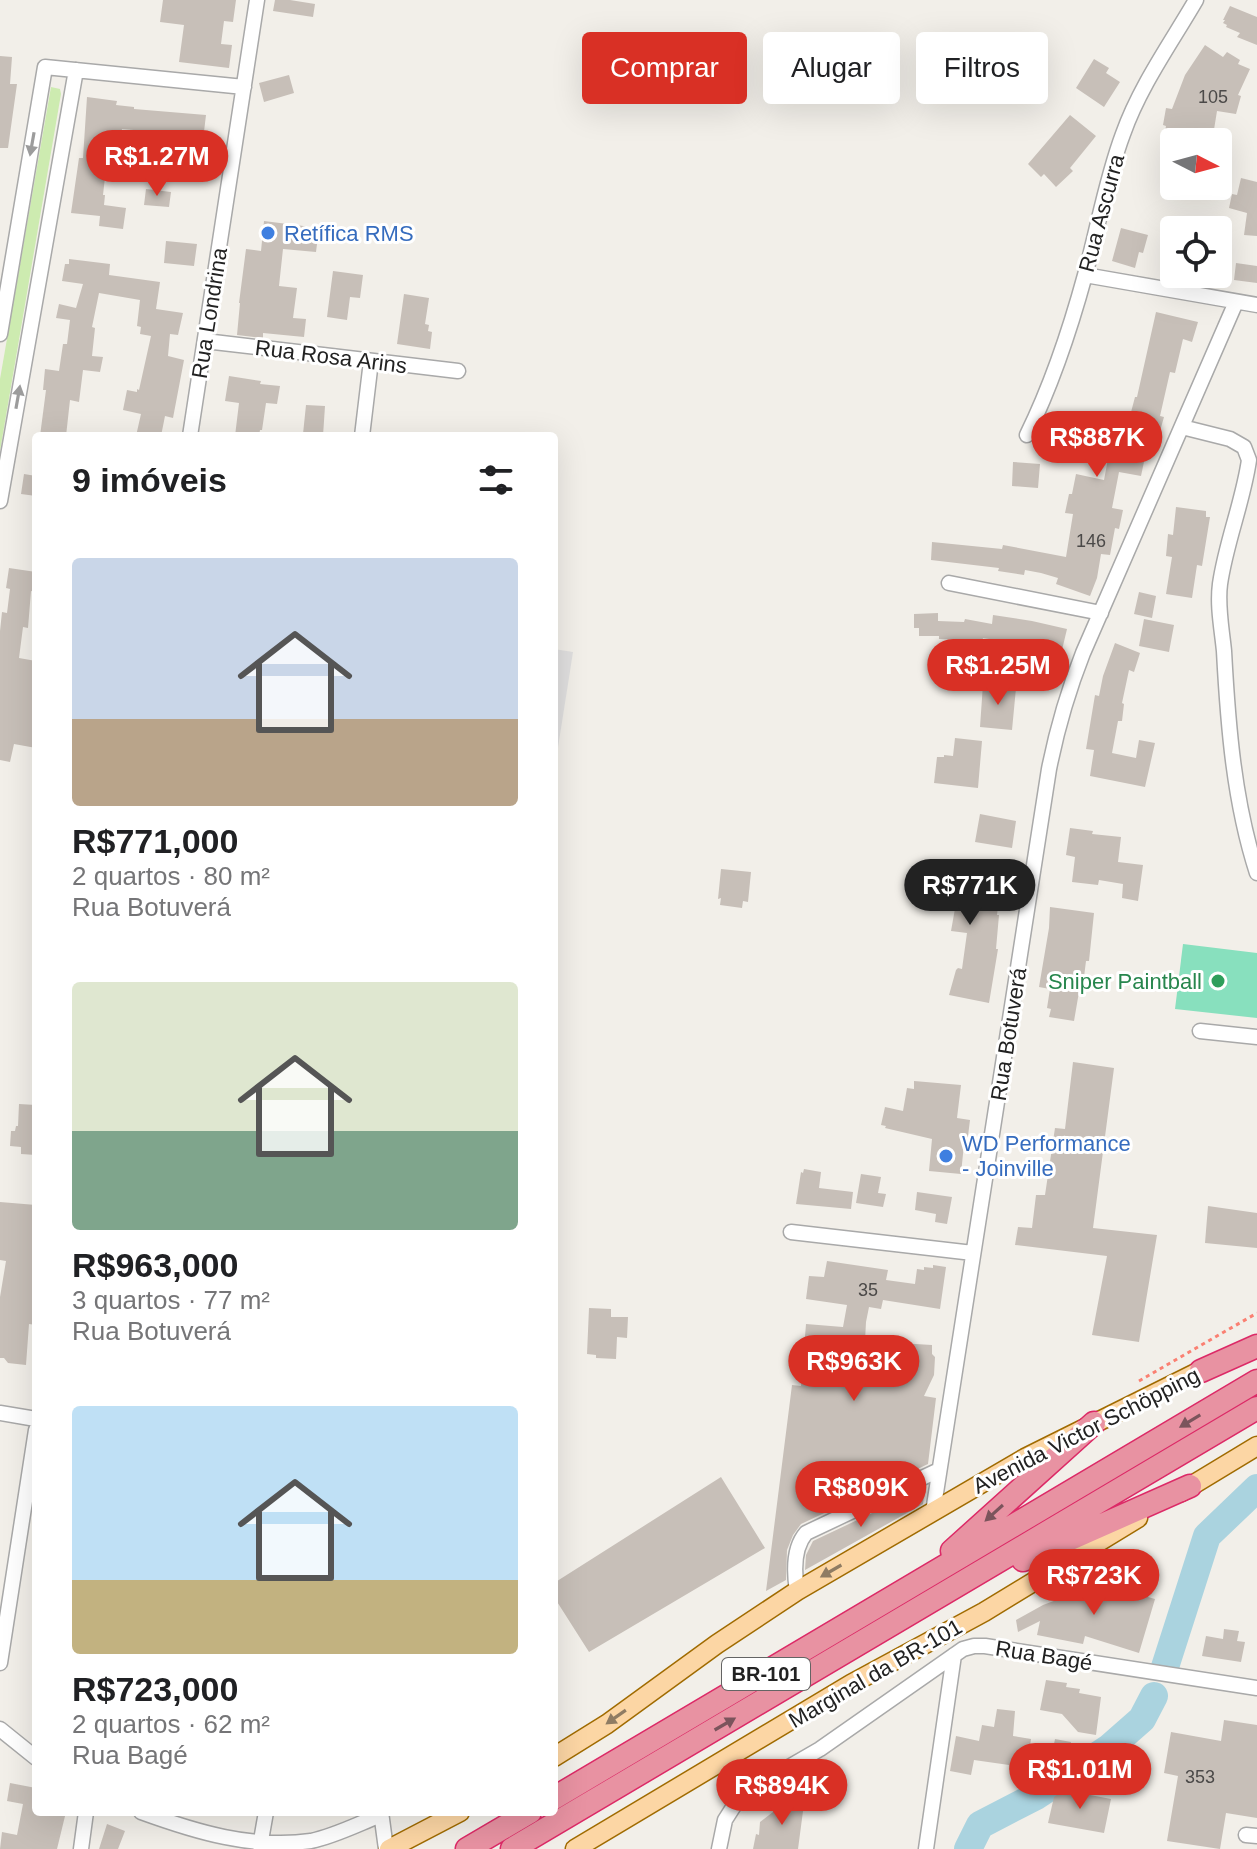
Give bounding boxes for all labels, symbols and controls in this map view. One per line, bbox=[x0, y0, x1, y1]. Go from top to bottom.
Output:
chip: Comprar bbox=[582, 32, 747, 104]
chip: Alugar bbox=[763, 32, 900, 104]
chip: Filtros bbox=[916, 32, 1048, 104]
house number: 105 bbox=[1198, 87, 1228, 107]
north arrow bbox=[1160, 128, 1232, 200]
map controls bbox=[1160, 128, 1232, 288]
pin: R$1.27M bbox=[83, 130, 231, 198]
one-way arrow bbox=[26, 132, 38, 157]
text: R$1.27M bbox=[104, 141, 210, 171]
street label: Rua Ascurra bbox=[1074, 151, 1129, 275]
button: locate bbox=[1160, 216, 1232, 288]
place label: Retífica RMS bbox=[284, 221, 414, 246]
marker: Retífica RMS bbox=[259, 224, 277, 242]
street label: Rua Londrina bbox=[187, 245, 232, 380]
street label: Rua Rosa Arins bbox=[254, 335, 408, 378]
one-way arrow bbox=[13, 384, 25, 409]
pin: R$887K bbox=[1032, 411, 1162, 479]
text: R$887K bbox=[1049, 422, 1145, 452]
icon: filters bbox=[474, 458, 518, 502]
text: 9 imóveis bbox=[72, 461, 227, 499]
house number: 146 bbox=[1076, 531, 1106, 551]
icon: home bbox=[223, 610, 367, 754]
pin: R$1.25M bbox=[924, 639, 1072, 707]
text: R$1.25M bbox=[945, 650, 1051, 680]
text: R$771,000 bbox=[72, 822, 238, 860]
pin: R$771K bbox=[905, 859, 1035, 927]
text: 2 quartos · 80 m² bbox=[72, 861, 270, 891]
text: R$771K bbox=[922, 870, 1018, 900]
text: Rua Botuverá bbox=[72, 892, 231, 922]
street label: Rua Botuverá bbox=[986, 965, 1031, 1102]
place label: Sniper Paintball bbox=[1048, 969, 1202, 994]
marker: Sniper Paintball bbox=[1209, 972, 1227, 990]
icon: home bbox=[223, 1034, 367, 1178]
place label: WD Performance - Joinville bbox=[962, 1131, 1131, 1181]
marker: WD Performance - Joinville bbox=[937, 1147, 955, 1165]
text: R$963,000 bbox=[72, 1246, 238, 1284]
house number: 35 bbox=[858, 1280, 878, 1300]
text: 3 quartos · 77 m² bbox=[72, 1285, 270, 1315]
text: Rua Botuverá bbox=[72, 1316, 231, 1346]
pin: R$963K bbox=[789, 1335, 919, 1403]
text: R$963K bbox=[806, 1346, 902, 1376]
street label: Avenida Victor Schöpping bbox=[969, 1362, 1204, 1499]
one-way arrow bbox=[1179, 1414, 1201, 1428]
icon: home bbox=[223, 1458, 367, 1602]
pin: R$809K bbox=[796, 1461, 926, 1529]
text: R$809K bbox=[813, 1472, 909, 1502]
one-way arrow bbox=[985, 1503, 1004, 1521]
pin: R$723K bbox=[1029, 1549, 1159, 1617]
text: R$723K bbox=[1046, 1560, 1142, 1590]
one-way arrow bbox=[820, 1564, 842, 1578]
street label: Marginal da BR-101 bbox=[784, 1614, 966, 1733]
street label: Rua Bagé bbox=[994, 1635, 1094, 1675]
road number: BR-101 bbox=[722, 1658, 810, 1690]
text: R$723,000 bbox=[72, 1670, 238, 1708]
text: 2 quartos · 62 m² bbox=[72, 1709, 270, 1739]
one-way arrow bbox=[606, 1709, 627, 1724]
one-way arrow bbox=[714, 1717, 736, 1731]
text: Rua Bagé bbox=[72, 1740, 188, 1770]
pin: R$1.01M bbox=[1006, 1743, 1154, 1811]
text: R$1.01M bbox=[1027, 1754, 1133, 1784]
pin: R$894K bbox=[717, 1759, 847, 1827]
house number: 353 bbox=[1185, 1767, 1215, 1787]
text: R$894K bbox=[734, 1770, 830, 1800]

